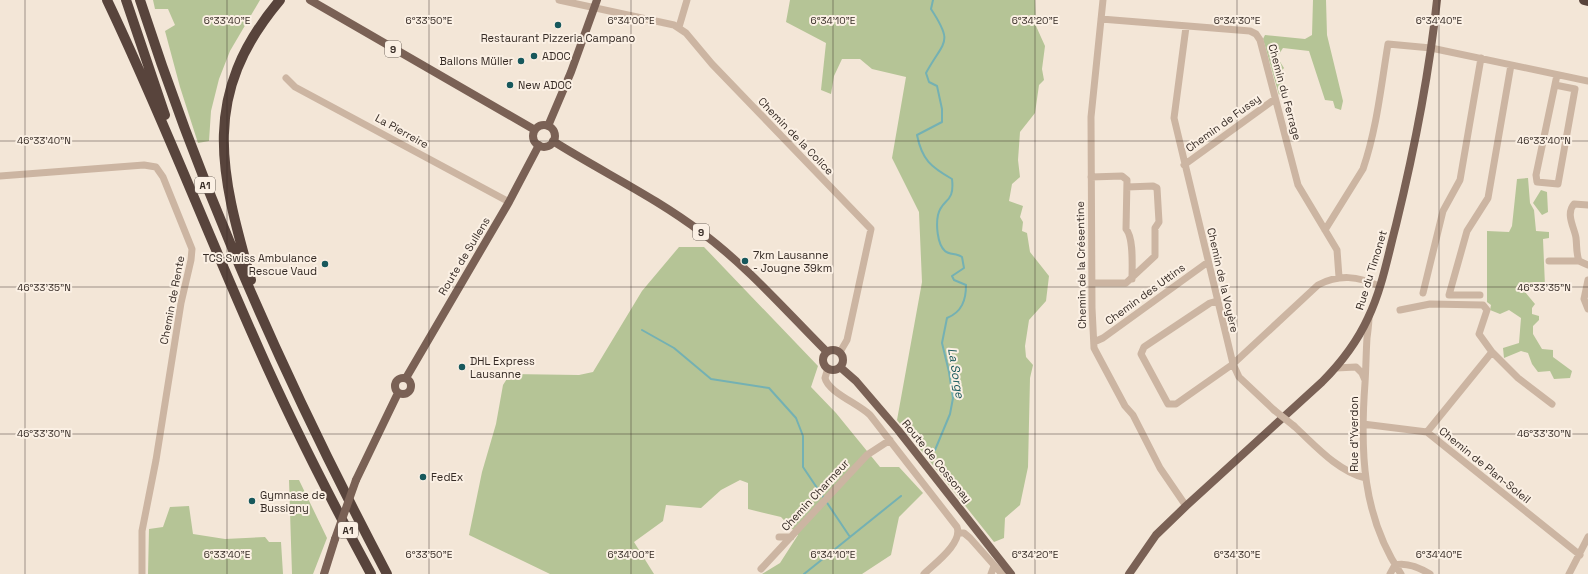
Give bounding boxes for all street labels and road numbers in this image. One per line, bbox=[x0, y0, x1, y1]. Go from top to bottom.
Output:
road number: 9 bbox=[385, 41, 401, 57]
street label: Chemin du Ferrage bbox=[1265, 42, 1305, 142]
street label: Chemin de Fussy bbox=[1183, 91, 1263, 155]
street label: Chemin de la Colice bbox=[755, 94, 837, 178]
street label: La Pierreire bbox=[373, 111, 431, 151]
road number: A1 bbox=[195, 177, 215, 193]
street label: Chemin de la Crésentine bbox=[1073, 201, 1089, 329]
street label: Route de Sullens bbox=[435, 214, 493, 298]
road number: 9 bbox=[693, 224, 709, 240]
street label: Chemin de la Voyère bbox=[1204, 226, 1242, 334]
street label: Rue du Timonet bbox=[1352, 228, 1390, 312]
street label: Chemin de Rente bbox=[157, 255, 187, 345]
street label: Chemin des Uttins bbox=[1102, 260, 1188, 328]
street label: Rue d'Yverdon bbox=[1347, 396, 1361, 472]
street label: Route de Cossonay bbox=[899, 417, 975, 505]
street label: Chemin de Plan-Soleil bbox=[1436, 424, 1534, 506]
street label: Chemin Charmeur bbox=[778, 456, 852, 534]
road number: A1 bbox=[338, 522, 358, 538]

